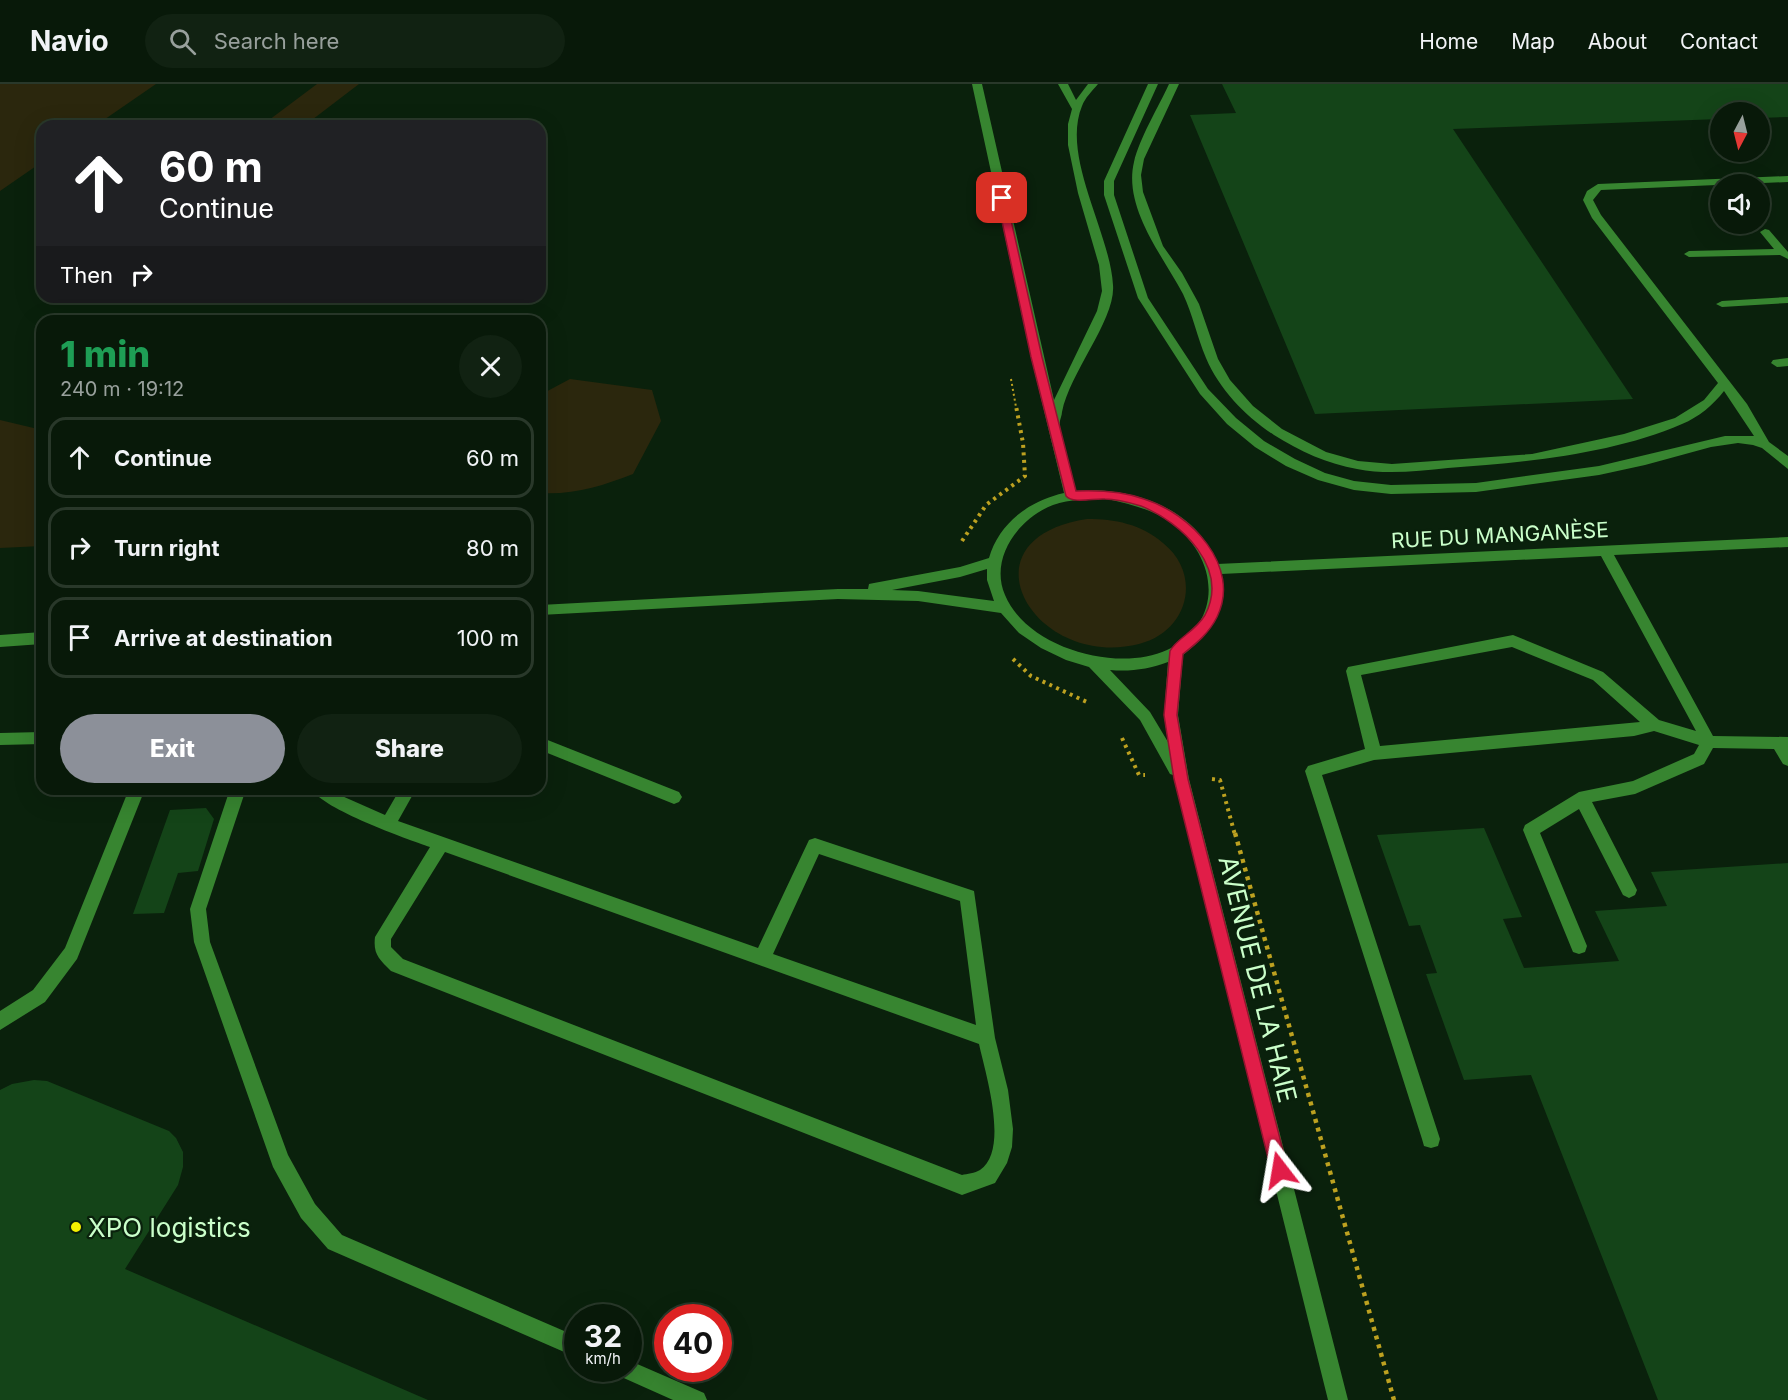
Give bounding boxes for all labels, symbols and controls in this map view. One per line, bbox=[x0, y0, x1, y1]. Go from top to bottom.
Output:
search box bbox=[145, 14, 565, 68]
text: Navio bbox=[30, 24, 109, 58]
icon: search bbox=[166, 25, 199, 58]
text: Search here bbox=[214, 28, 339, 54]
text: Home bbox=[1419, 29, 1478, 54]
text: Map bbox=[1511, 29, 1555, 54]
text: About bbox=[1588, 29, 1647, 54]
text: Contact bbox=[1680, 29, 1758, 54]
north arrow bbox=[1710, 102, 1770, 162]
map controls bbox=[1710, 102, 1770, 234]
text: 60 m bbox=[159, 141, 263, 192]
icon: ahead bbox=[60, 144, 138, 222]
pin bbox=[976, 172, 1027, 223]
button: sound bbox=[1710, 174, 1770, 234]
icon: arrive bbox=[985, 181, 1018, 214]
text: Continue bbox=[159, 192, 274, 225]
icon: right bbox=[125, 258, 158, 291]
text: Then bbox=[60, 262, 113, 288]
text: 1 min bbox=[60, 332, 150, 376]
button: close bbox=[459, 335, 522, 398]
text: 240 m · 19:12 bbox=[60, 377, 184, 401]
icon: ahead bbox=[63, 441, 96, 474]
text: Continue bbox=[114, 445, 212, 471]
text: 60 m bbox=[466, 445, 519, 471]
street label: RUE DU MANGANÈSE bbox=[1391, 516, 1609, 553]
icon: right bbox=[63, 531, 96, 564]
text: Turn right bbox=[114, 535, 220, 561]
text: 80 m bbox=[466, 535, 519, 561]
icon: arrive bbox=[63, 621, 96, 654]
text: Arrive at destination bbox=[114, 625, 333, 651]
text: 100 m bbox=[457, 625, 519, 651]
button: Exit bbox=[60, 714, 285, 783]
button: Share bbox=[297, 714, 522, 783]
street label: AVENUE DE LA HAIE bbox=[1212, 852, 1304, 1106]
position arrow bbox=[1248, 1138, 1312, 1202]
place label: XPO logistics bbox=[88, 1212, 251, 1243]
marker: XPO logistics bbox=[69, 1220, 83, 1234]
speed limit sign: 40 bbox=[654, 1304, 732, 1382]
text: 32 bbox=[584, 1318, 622, 1354]
text: km/h bbox=[585, 1349, 621, 1368]

